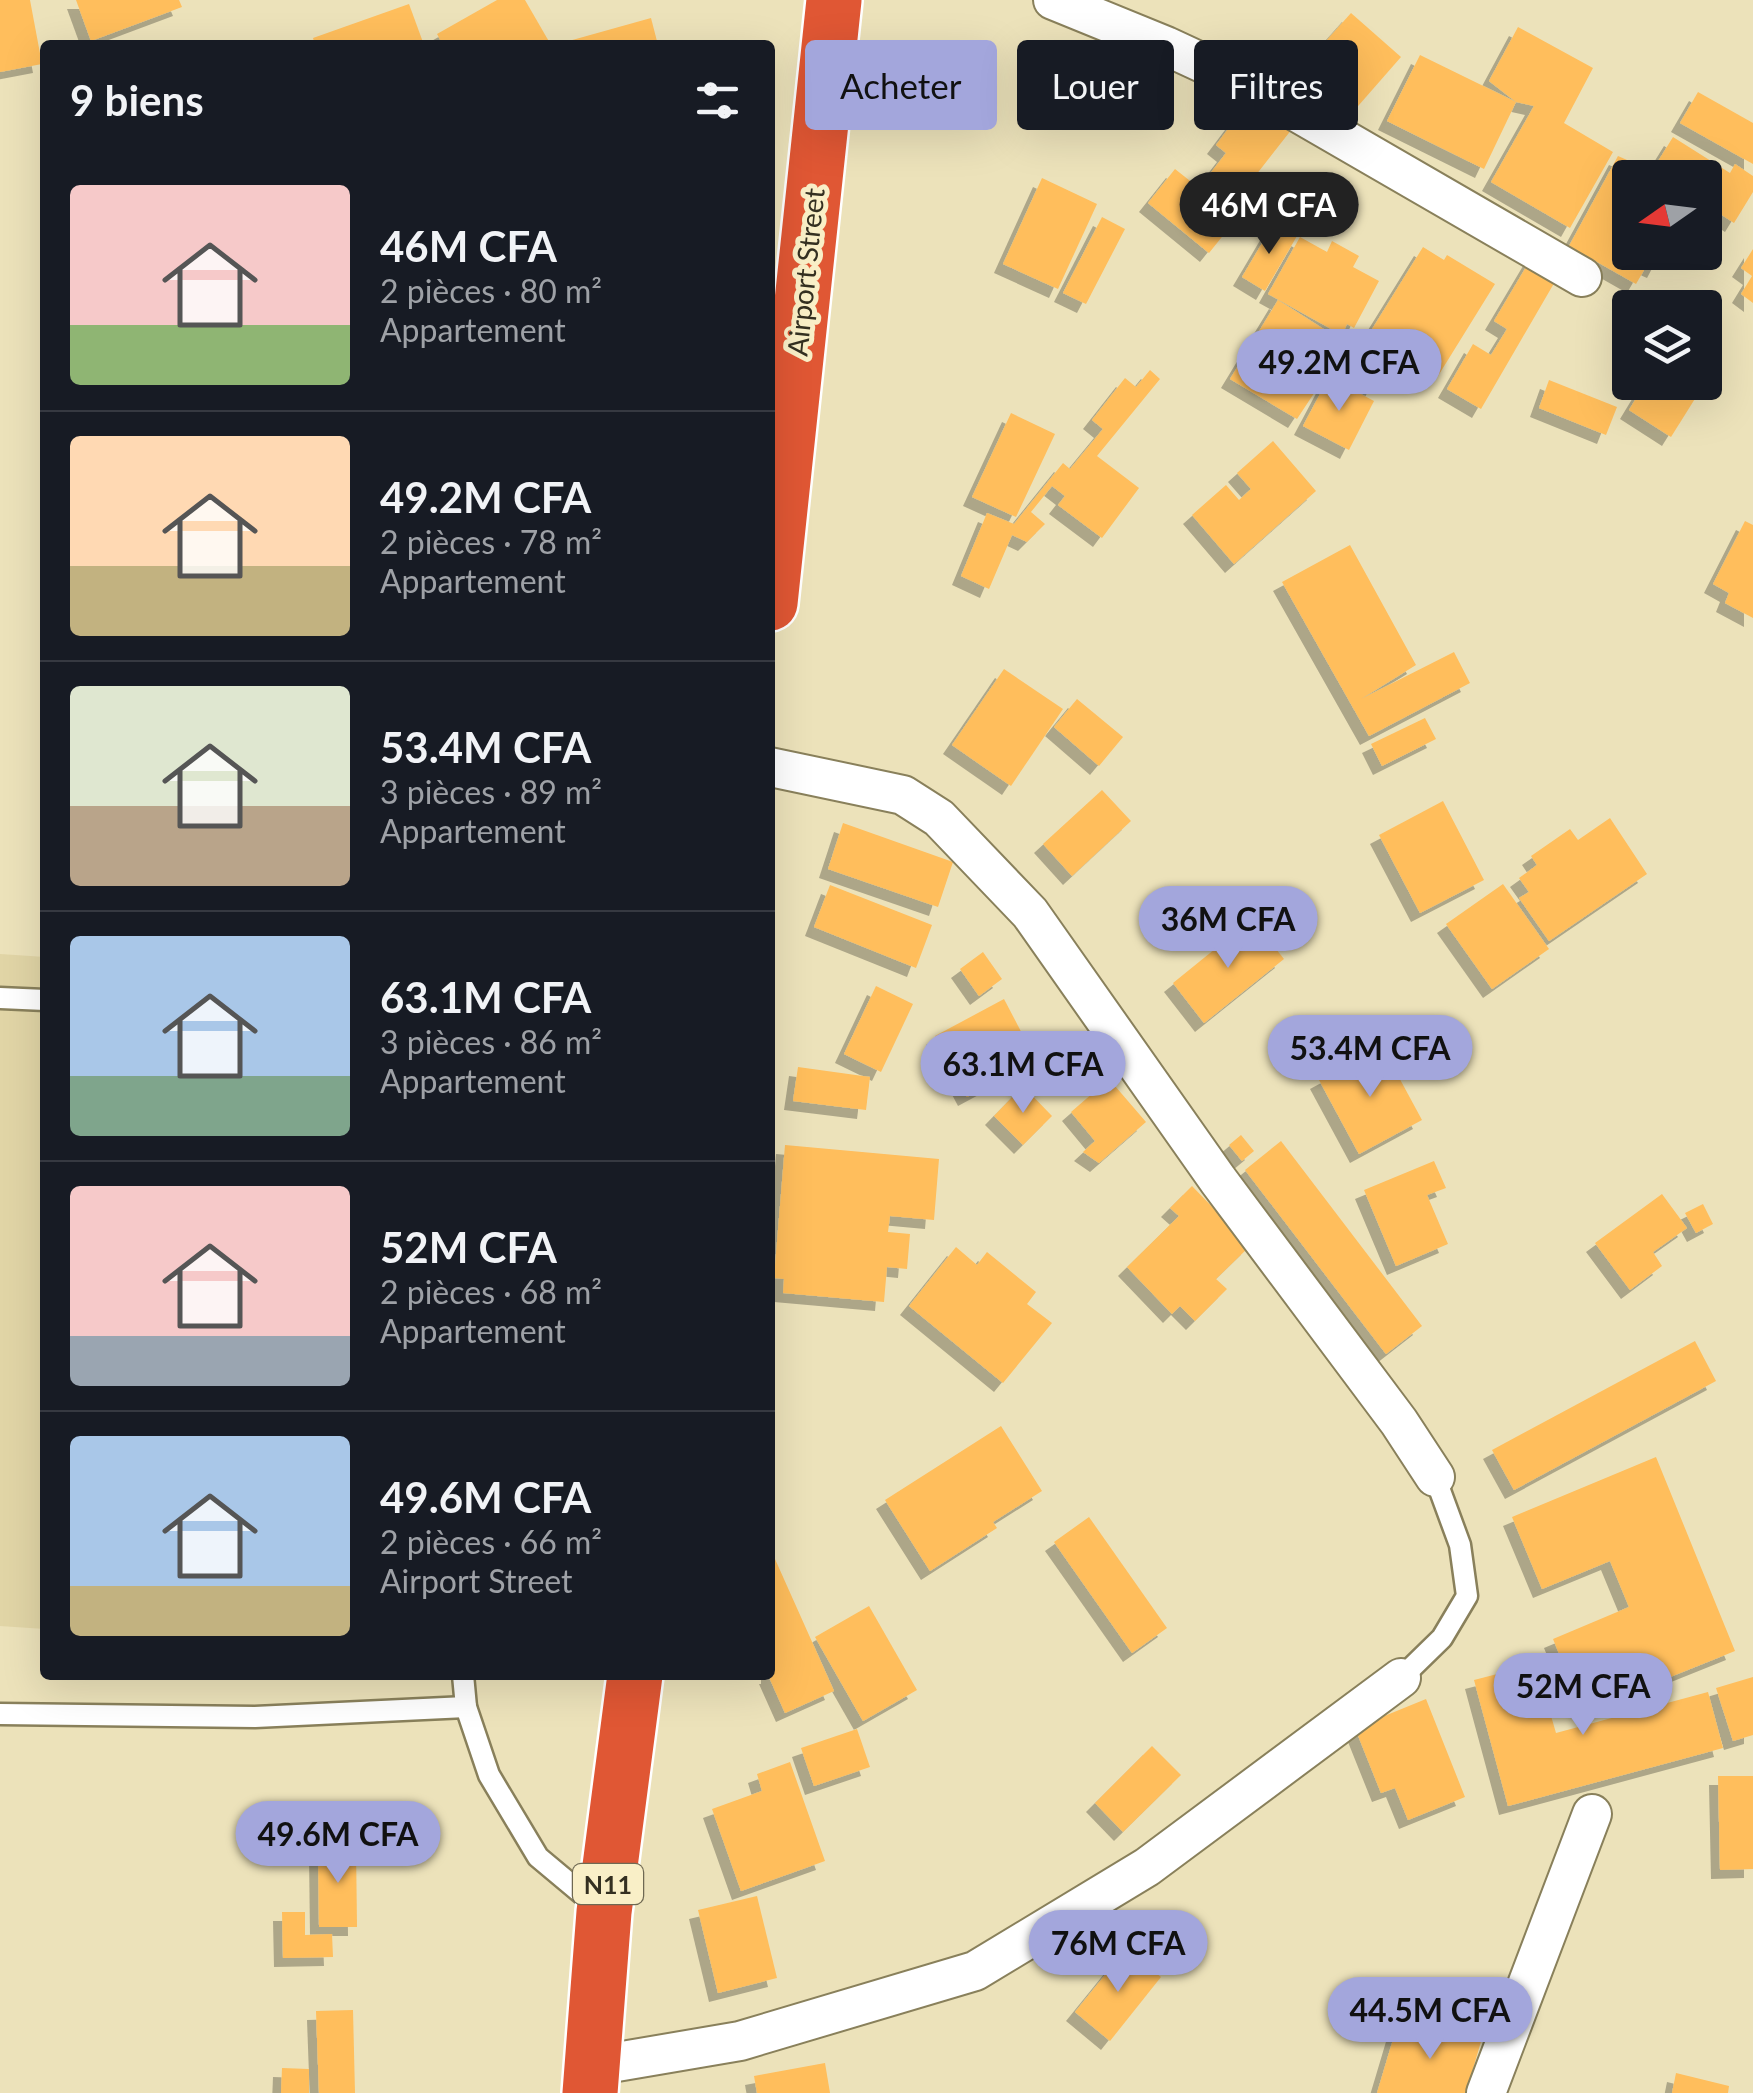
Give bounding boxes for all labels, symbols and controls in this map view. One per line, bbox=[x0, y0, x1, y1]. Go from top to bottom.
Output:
chip: Acheter bbox=[805, 40, 997, 130]
chip: Louer bbox=[1017, 40, 1174, 130]
chip: Filtres bbox=[1194, 40, 1358, 130]
icon: filters bbox=[690, 73, 745, 128]
text: 9 biens bbox=[70, 75, 204, 125]
north arrow bbox=[1612, 160, 1722, 270]
map controls bbox=[1612, 160, 1722, 400]
pin: 46M CFA bbox=[1177, 172, 1361, 257]
text: 46M CFA bbox=[1202, 185, 1336, 224]
street label: Airport Street bbox=[779, 186, 831, 358]
text: 46M CFA bbox=[380, 221, 557, 271]
icon: home bbox=[150, 225, 270, 345]
text: 2 pièces · 80 m² bbox=[380, 271, 602, 310]
button: layers bbox=[1612, 290, 1722, 400]
text: Appartement bbox=[380, 310, 566, 349]
pin: 49.2M CFA bbox=[1225, 329, 1453, 414]
text: 49.2M CFA bbox=[1259, 342, 1419, 381]
text: 49.2M CFA bbox=[380, 472, 591, 522]
icon: home bbox=[150, 476, 270, 596]
text: 2 pièces · 78 m² bbox=[380, 522, 602, 561]
text: Appartement bbox=[380, 561, 566, 600]
text: 53.4M CFA bbox=[380, 722, 591, 772]
icon: home bbox=[150, 726, 270, 846]
text: 3 pièces · 89 m² bbox=[380, 772, 602, 811]
text: Appartement bbox=[380, 811, 566, 850]
pin: 36M CFA bbox=[1136, 886, 1320, 971]
text: 36M CFA bbox=[1161, 899, 1295, 938]
text: 63.1M CFA bbox=[380, 972, 591, 1022]
icon: home bbox=[150, 976, 270, 1096]
pin: 53.4M CFA bbox=[1256, 1015, 1484, 1100]
text: 3 pièces · 86 m² bbox=[380, 1022, 602, 1061]
text: 53.4M CFA bbox=[1290, 1028, 1450, 1067]
pin: 63.1M CFA bbox=[909, 1031, 1137, 1116]
text: 63.1M CFA bbox=[943, 1044, 1103, 1083]
text: Appartement bbox=[380, 1061, 566, 1100]
text: 52M CFA bbox=[380, 1222, 557, 1272]
icon: home bbox=[150, 1226, 270, 1346]
text: 2 pièces · 68 m² bbox=[380, 1272, 602, 1311]
text: Appartement bbox=[380, 1311, 566, 1350]
text: 49.6M CFA bbox=[380, 1472, 591, 1522]
icon: home bbox=[150, 1476, 270, 1596]
text: 2 pièces · 66 m² bbox=[380, 1522, 602, 1561]
text: Airport Street bbox=[380, 1561, 573, 1600]
pin: 52M CFA bbox=[1491, 1653, 1675, 1738]
text: 52M CFA bbox=[1516, 1666, 1650, 1705]
pin: 49.6M CFA bbox=[224, 1801, 452, 1886]
text: 49.6M CFA bbox=[258, 1814, 418, 1853]
road number: N11 bbox=[573, 1864, 643, 1904]
pin: 76M CFA bbox=[1026, 1910, 1210, 1995]
text: 76M CFA bbox=[1051, 1923, 1185, 1962]
pin: 44.5M CFA bbox=[1316, 1977, 1544, 2062]
text: 44.5M CFA bbox=[1350, 1990, 1510, 2029]

